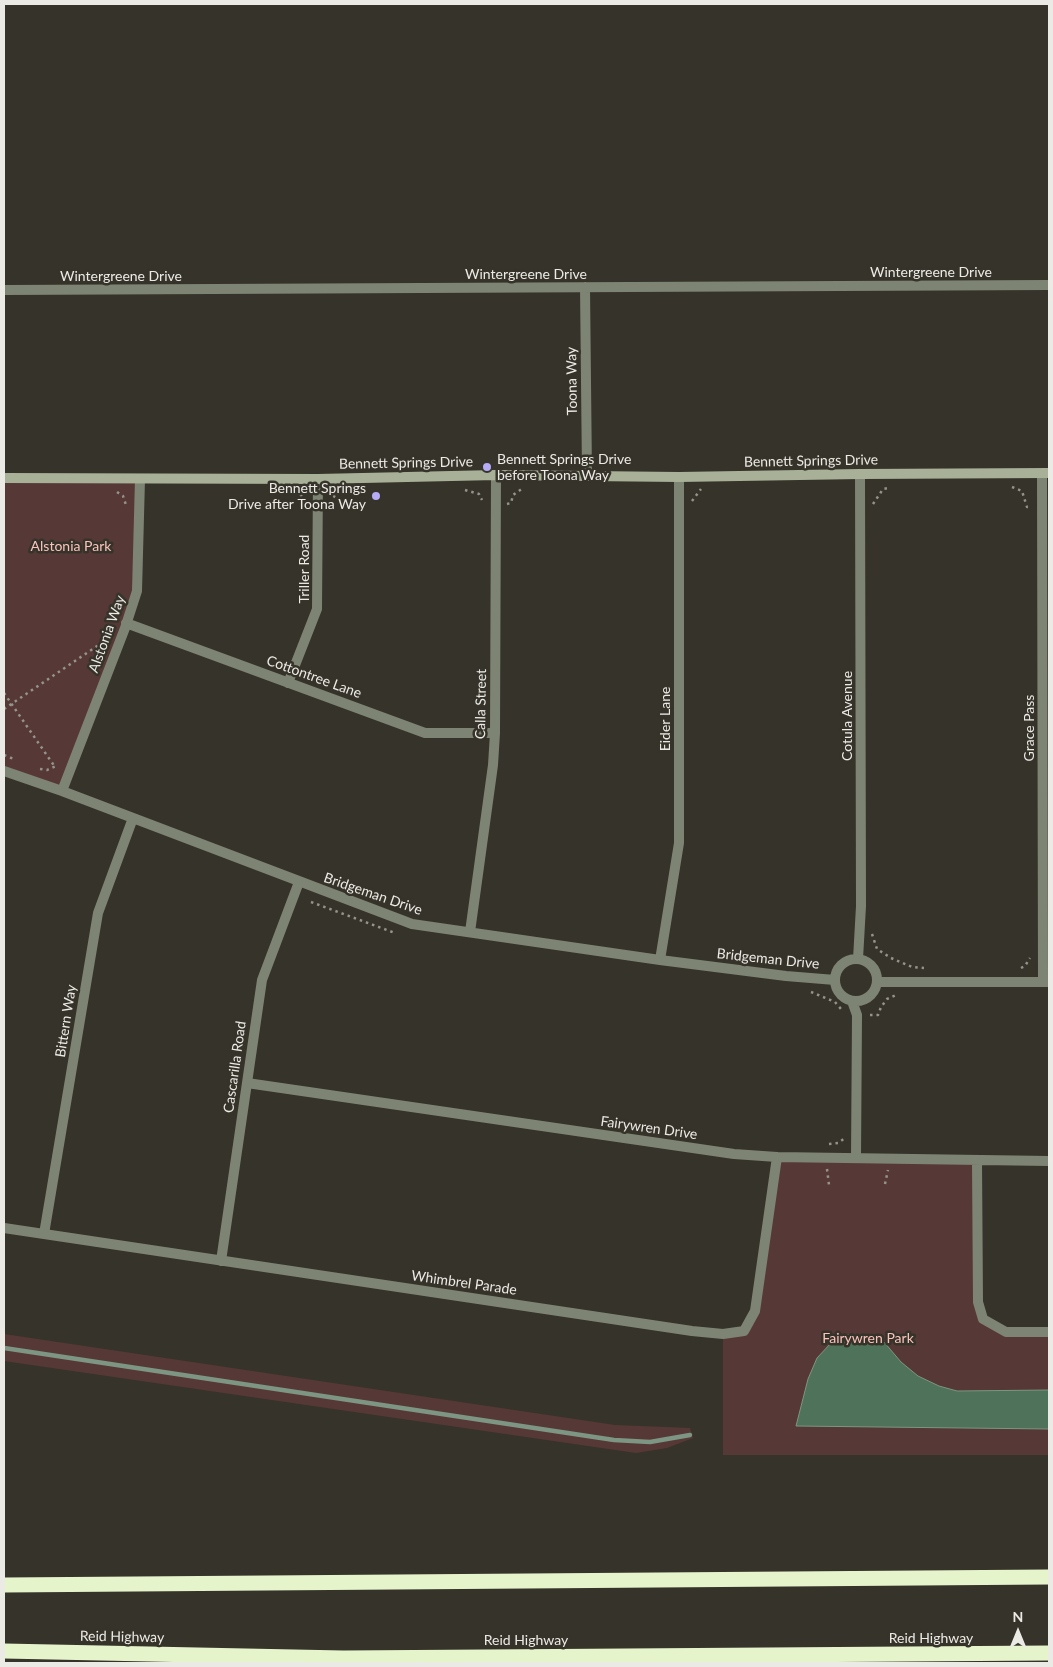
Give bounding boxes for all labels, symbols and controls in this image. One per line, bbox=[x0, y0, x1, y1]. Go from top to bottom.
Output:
street label: Wintergreene Drive bbox=[870, 264, 992, 280]
street label: Wintergreene Drive bbox=[465, 266, 587, 282]
street label: Wintergreene Drive bbox=[60, 268, 182, 284]
street label: Toona Way bbox=[563, 347, 581, 415]
place label: Bennett Springs Drive before Toona Way bbox=[497, 451, 631, 484]
street label: Bennett Springs Drive bbox=[744, 451, 878, 471]
street label: Bennett Springs Drive bbox=[339, 453, 473, 473]
marker: Bennett Springs Drive before Toona Way bbox=[481, 461, 493, 473]
place label: Bennett Springs Drive after Toona Way bbox=[228, 480, 366, 512]
marker: Bennett Springs Drive after Toona Way bbox=[370, 490, 382, 502]
street label: Triller Road bbox=[296, 535, 312, 603]
park label: Alstonia Park bbox=[31, 538, 111, 554]
street label: Alstonia Way bbox=[85, 593, 129, 675]
street label: Cottontree Lane bbox=[264, 652, 364, 702]
street label: Calla Street bbox=[472, 669, 490, 739]
street label: Cotula Avenue bbox=[839, 671, 855, 761]
street label: Eider Lane bbox=[657, 687, 673, 751]
street label: Grace Pass bbox=[1021, 695, 1037, 761]
street label: Bridgeman Drive bbox=[322, 869, 424, 919]
street label: Bridgeman Drive bbox=[716, 945, 820, 973]
street label: Bittern Way bbox=[52, 983, 80, 1059]
street label: Cascarilla Road bbox=[220, 1020, 250, 1114]
street label: Fairywren Drive bbox=[600, 1113, 698, 1143]
street label: Whimbrel Parade bbox=[410, 1267, 518, 1299]
park label: Fairywren Park bbox=[822, 1330, 914, 1346]
north arrow bbox=[993, 1607, 1043, 1657]
text: N bbox=[1013, 1608, 1023, 1625]
street label: Reid Highway bbox=[80, 1628, 164, 1646]
street label: Reid Highway bbox=[889, 1630, 973, 1646]
street label: Reid Highway bbox=[484, 1632, 568, 1648]

